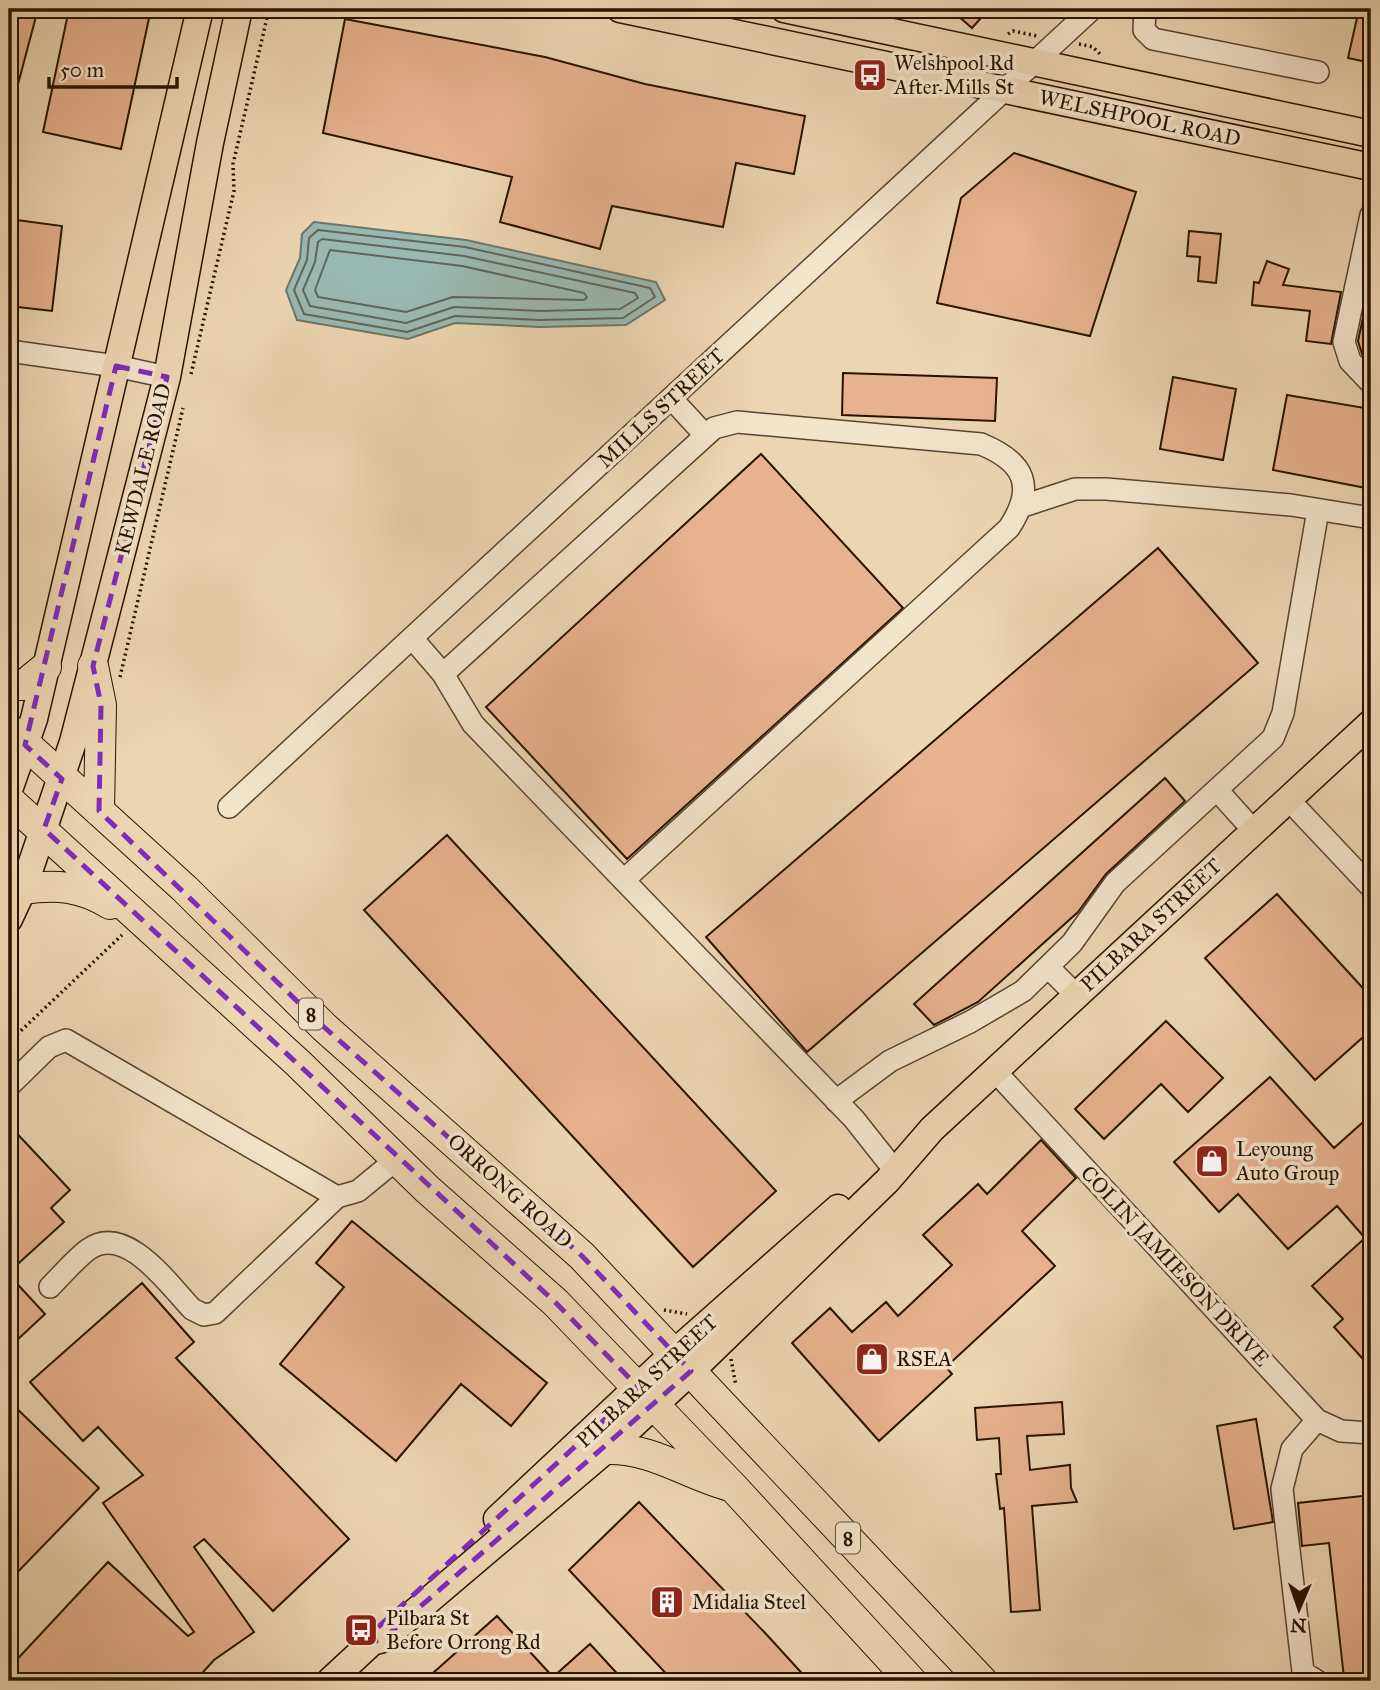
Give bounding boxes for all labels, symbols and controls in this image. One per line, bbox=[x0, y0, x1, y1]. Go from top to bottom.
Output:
scale bar bbox=[49, 46, 177, 90]
place label: Welshpool Rd After Mills St bbox=[893, 50, 1015, 100]
bus stop icon: Welshpool Rd After Mills St bbox=[851, 56, 889, 94]
text: 50 m bbox=[60, 57, 105, 83]
street label: WELSHPOOL ROAD bbox=[1037, 84, 1243, 152]
street label: MILLS STREET bbox=[592, 343, 730, 473]
street label: KEWDALE ROAD bbox=[109, 381, 177, 557]
street label: PILBARA STREET bbox=[1075, 853, 1227, 997]
road number: 8 bbox=[299, 998, 323, 1030]
street label: ORRONG ROAD bbox=[442, 1128, 578, 1254]
place label: Leyoung Auto Group bbox=[1235, 1136, 1339, 1186]
shop icon: Leyoung Auto Group bbox=[1193, 1142, 1231, 1180]
street label: COLIN JAMIESON DRIVE bbox=[1075, 1160, 1275, 1372]
street label: PILBARA STREET bbox=[571, 1309, 723, 1453]
shop icon: RSEA bbox=[853, 1340, 891, 1378]
place label: RSEA bbox=[896, 1346, 952, 1372]
road number: 8 bbox=[836, 1522, 860, 1554]
north arrow bbox=[1264, 1574, 1334, 1644]
building icon: Midalia Steel bbox=[648, 1583, 686, 1621]
place label: Midalia Steel bbox=[692, 1589, 807, 1615]
place label: Pilbara St Before Orrong Rd bbox=[386, 1605, 541, 1655]
bus stop icon: Pilbara St Before Orrong Rd bbox=[342, 1611, 380, 1649]
text: N bbox=[1290, 1614, 1307, 1637]

